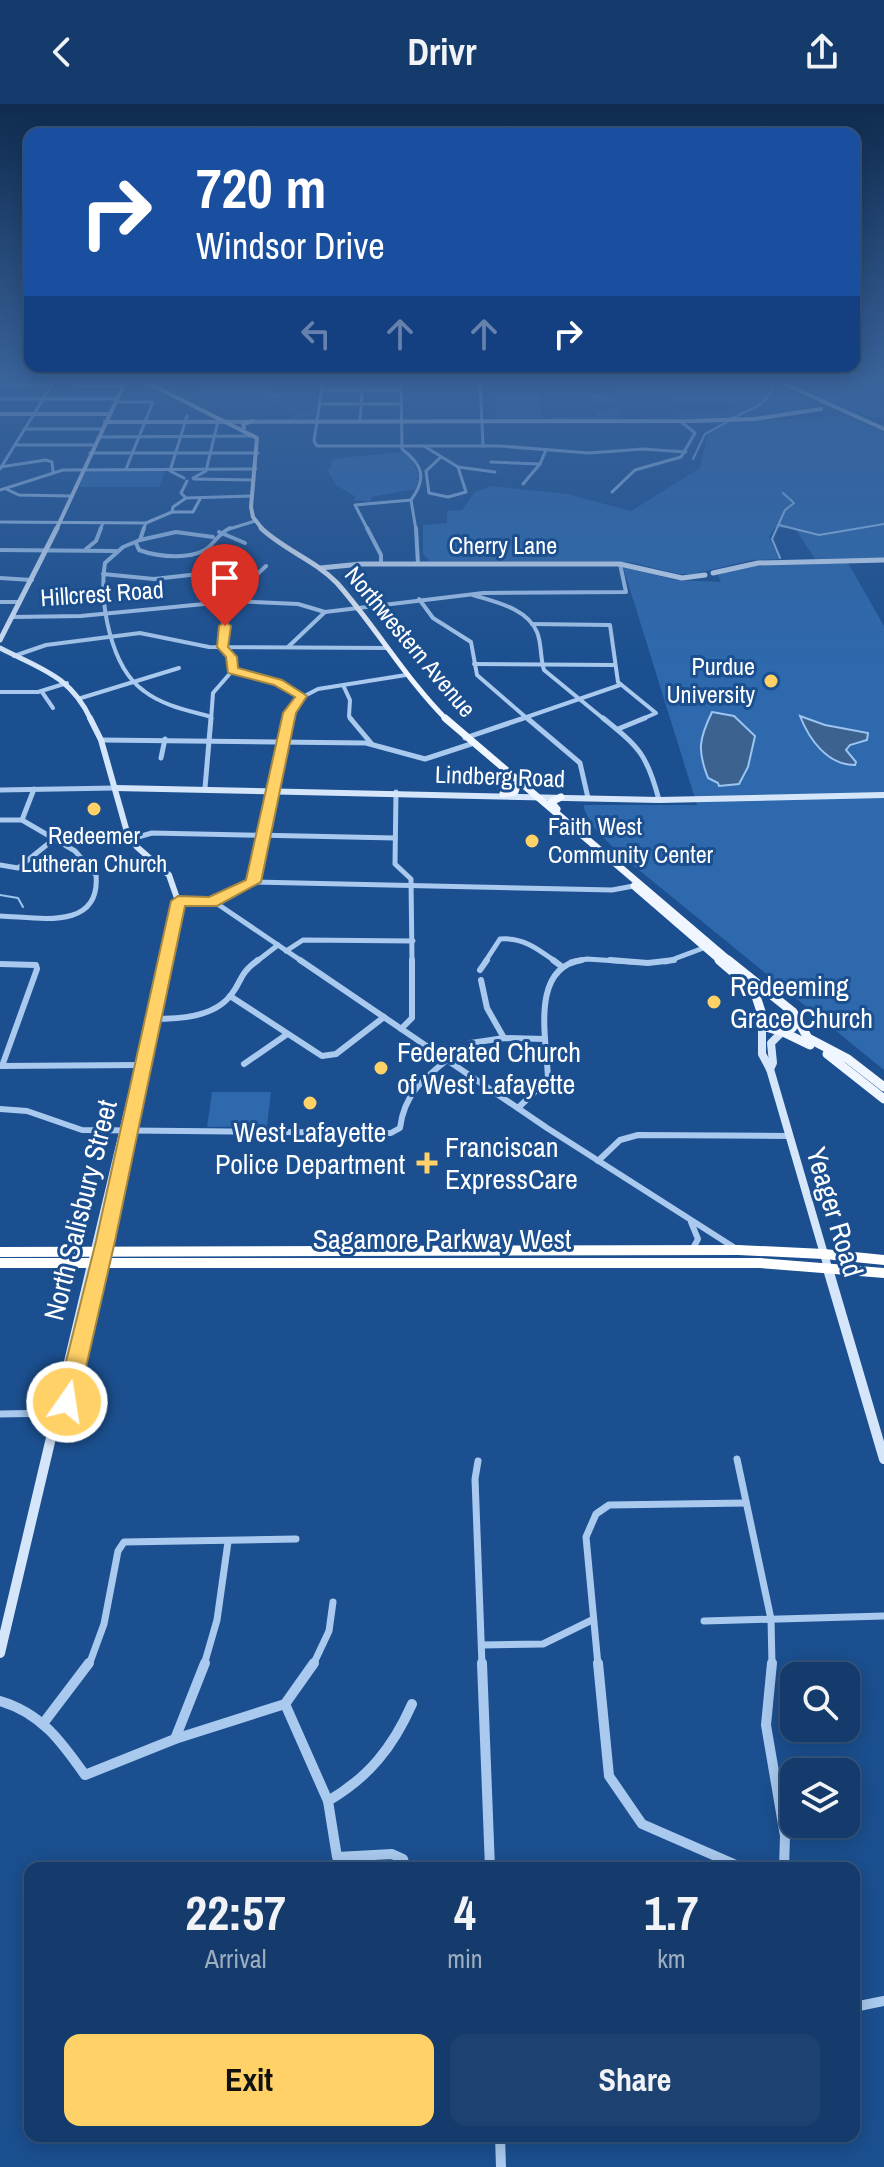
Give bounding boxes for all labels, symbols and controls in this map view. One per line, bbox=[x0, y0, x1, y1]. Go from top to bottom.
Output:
text: Drivr bbox=[408, 28, 476, 76]
icon: back bbox=[40, 30, 84, 74]
icon: share bbox=[800, 30, 844, 74]
text: 720 m bbox=[196, 150, 326, 225]
icon: right bbox=[64, 160, 168, 264]
text: Windsor Drive bbox=[196, 222, 385, 270]
icon: left bbox=[294, 312, 338, 356]
icon: ahead bbox=[378, 312, 422, 356]
icon: ahead bbox=[462, 312, 506, 356]
icon: right bbox=[546, 312, 590, 356]
street label: Cherry Lane bbox=[449, 529, 557, 561]
pin bbox=[191, 544, 259, 626]
icon: arrive bbox=[203, 556, 247, 600]
street label: Northwestern Avenue bbox=[338, 559, 483, 724]
street label: Hillcrest Road bbox=[39, 573, 165, 613]
place label: Purdue University bbox=[666, 650, 755, 710]
marker: Purdue University bbox=[762, 672, 780, 690]
street label: Lindberg Road bbox=[434, 758, 566, 794]
marker: Redeemer Lutheran Church bbox=[85, 800, 103, 818]
place label: Faith West Community Center bbox=[548, 810, 714, 870]
place label: Redeemer Lutheran Church bbox=[21, 819, 167, 879]
marker: Faith West Community Center bbox=[523, 832, 541, 850]
place label: Redeeming Grace Church bbox=[730, 967, 873, 1037]
marker: Redeeming Grace Church bbox=[705, 993, 723, 1011]
place label: Federated Church of West Lafayette bbox=[397, 1033, 581, 1103]
marker: Federated Church of West Lafayette bbox=[372, 1059, 390, 1077]
marker: West Lafayette Police Department bbox=[301, 1094, 319, 1112]
street label: North Salisbury Street bbox=[34, 1096, 126, 1324]
place label: West Lafayette Police Department bbox=[215, 1113, 405, 1183]
place label: Franciscan ExpressCare bbox=[445, 1128, 578, 1198]
street label: Yeager Road bbox=[797, 1143, 873, 1281]
marker: Franciscan ExpressCare bbox=[416, 1152, 438, 1174]
street label: Sagamore Parkway West bbox=[313, 1220, 571, 1258]
position arrow bbox=[25, 1360, 109, 1444]
map controls bbox=[780, 1662, 860, 1838]
button: search bbox=[780, 1662, 860, 1742]
button: layers bbox=[780, 1758, 860, 1838]
text: 22:57 bbox=[185, 1880, 286, 1945]
text: 4 bbox=[454, 1880, 476, 1945]
text: 1.7 bbox=[644, 1880, 699, 1945]
text: Arrival bbox=[205, 1941, 266, 1976]
text: min bbox=[447, 1941, 483, 1976]
text: km bbox=[657, 1941, 686, 1976]
button: Exit bbox=[64, 2034, 434, 2126]
button: Share bbox=[450, 2034, 820, 2126]

